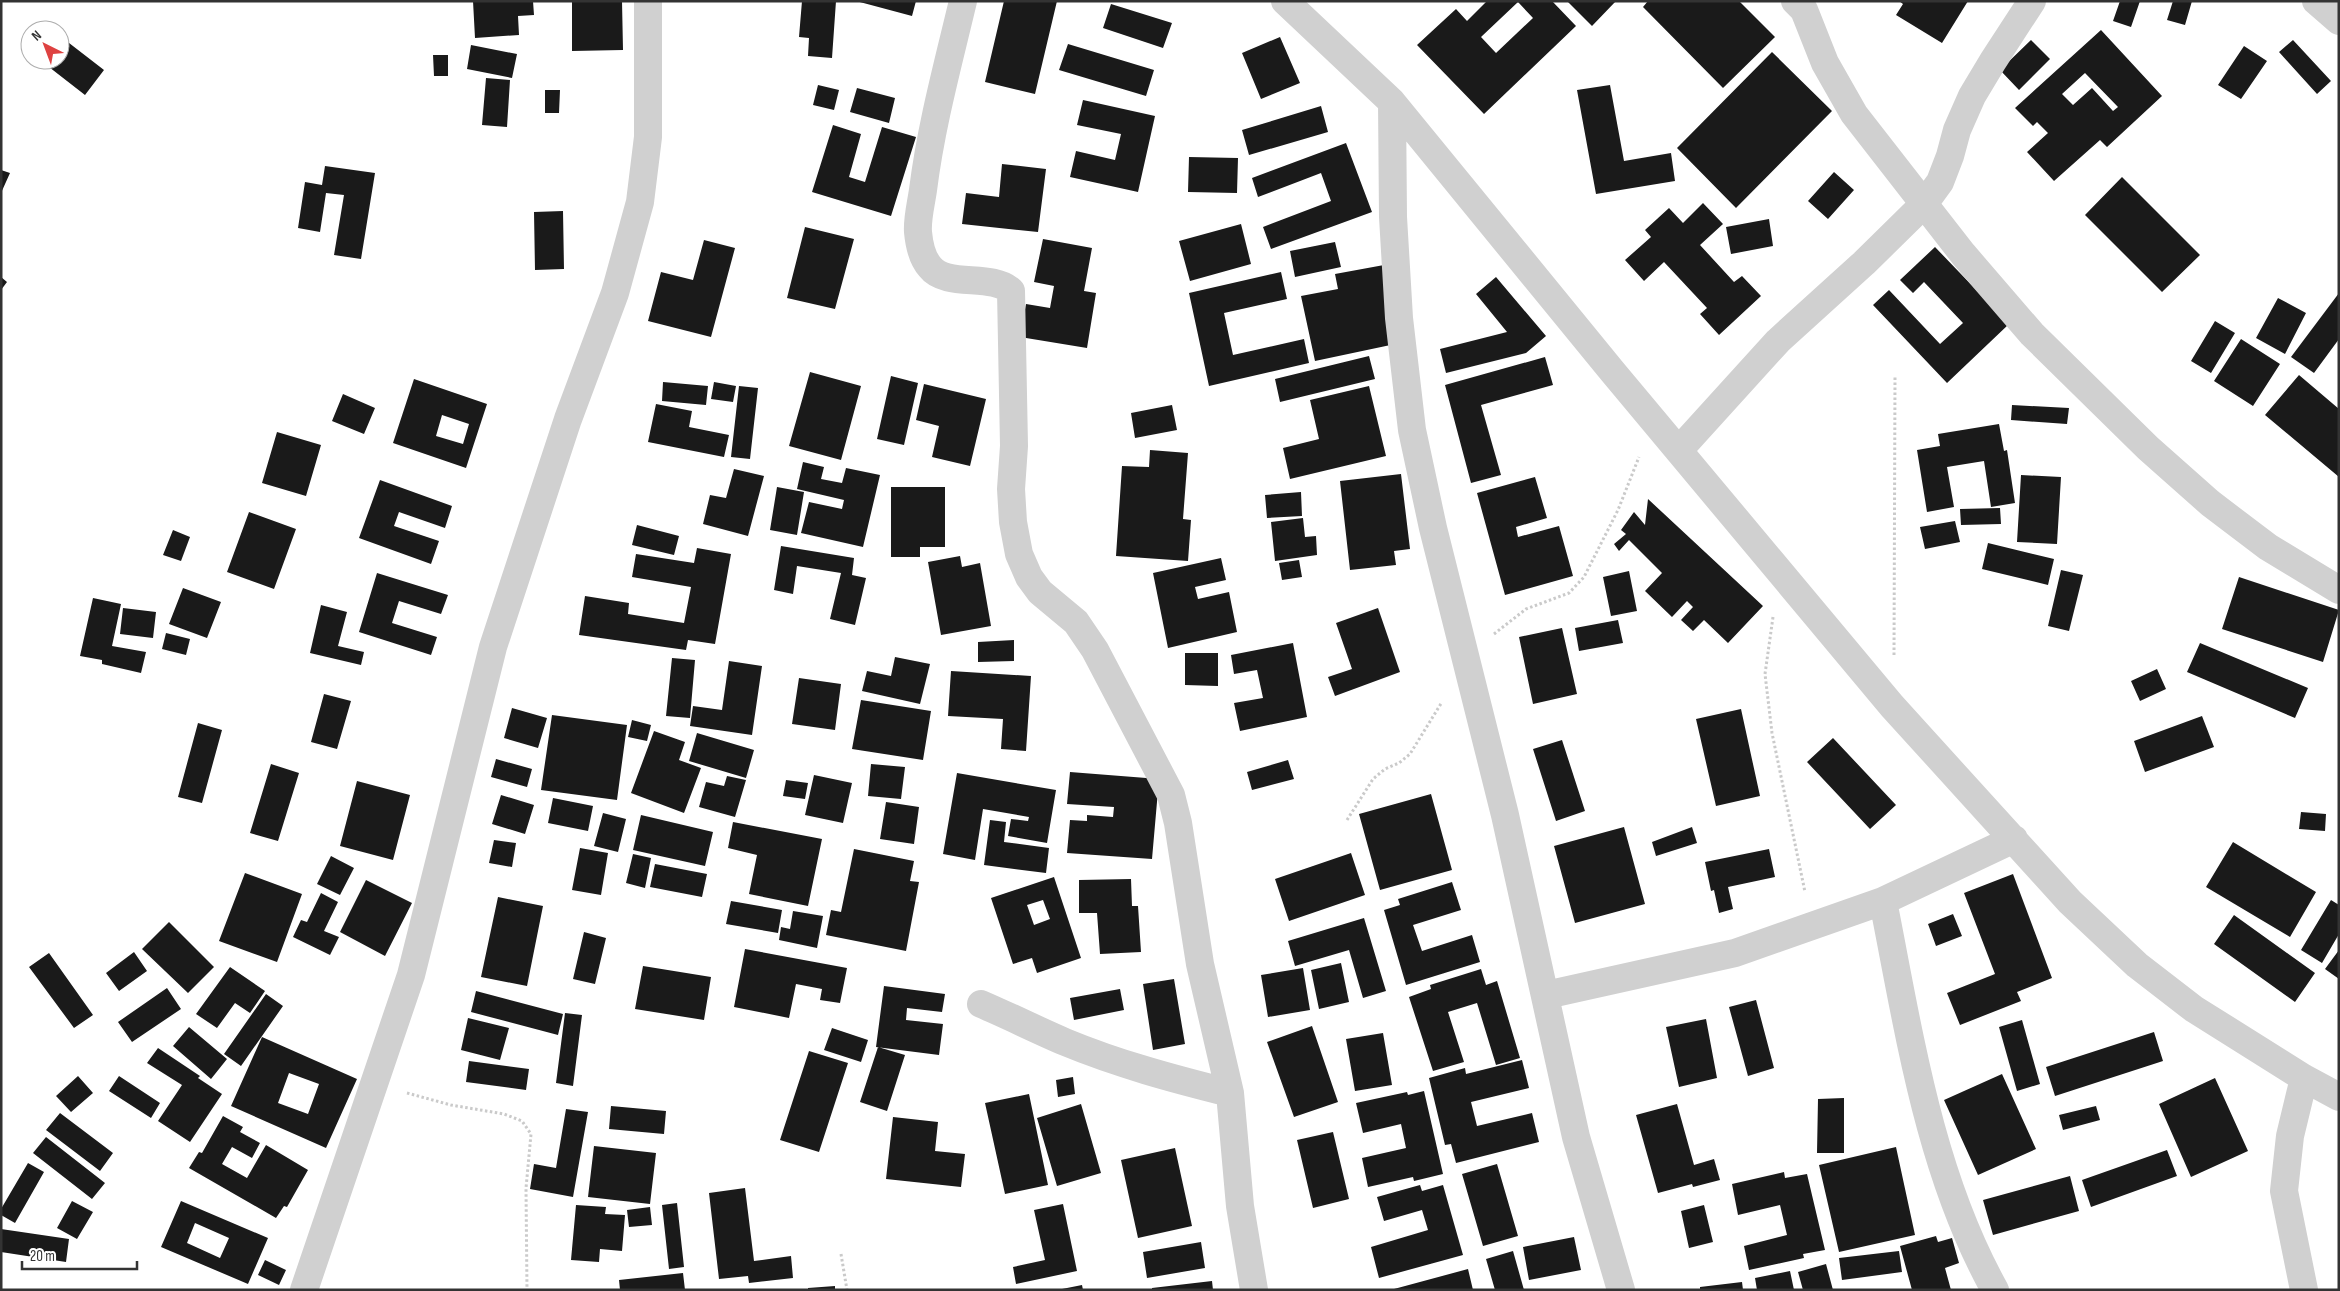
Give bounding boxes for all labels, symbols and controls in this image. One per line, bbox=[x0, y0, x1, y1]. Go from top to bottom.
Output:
north arrow bbox=[20, 20, 70, 70]
text: N bbox=[28, 27, 45, 45]
scale bar bbox=[22, 1238, 138, 1270]
text: 20 m bbox=[30, 1247, 55, 1266]

